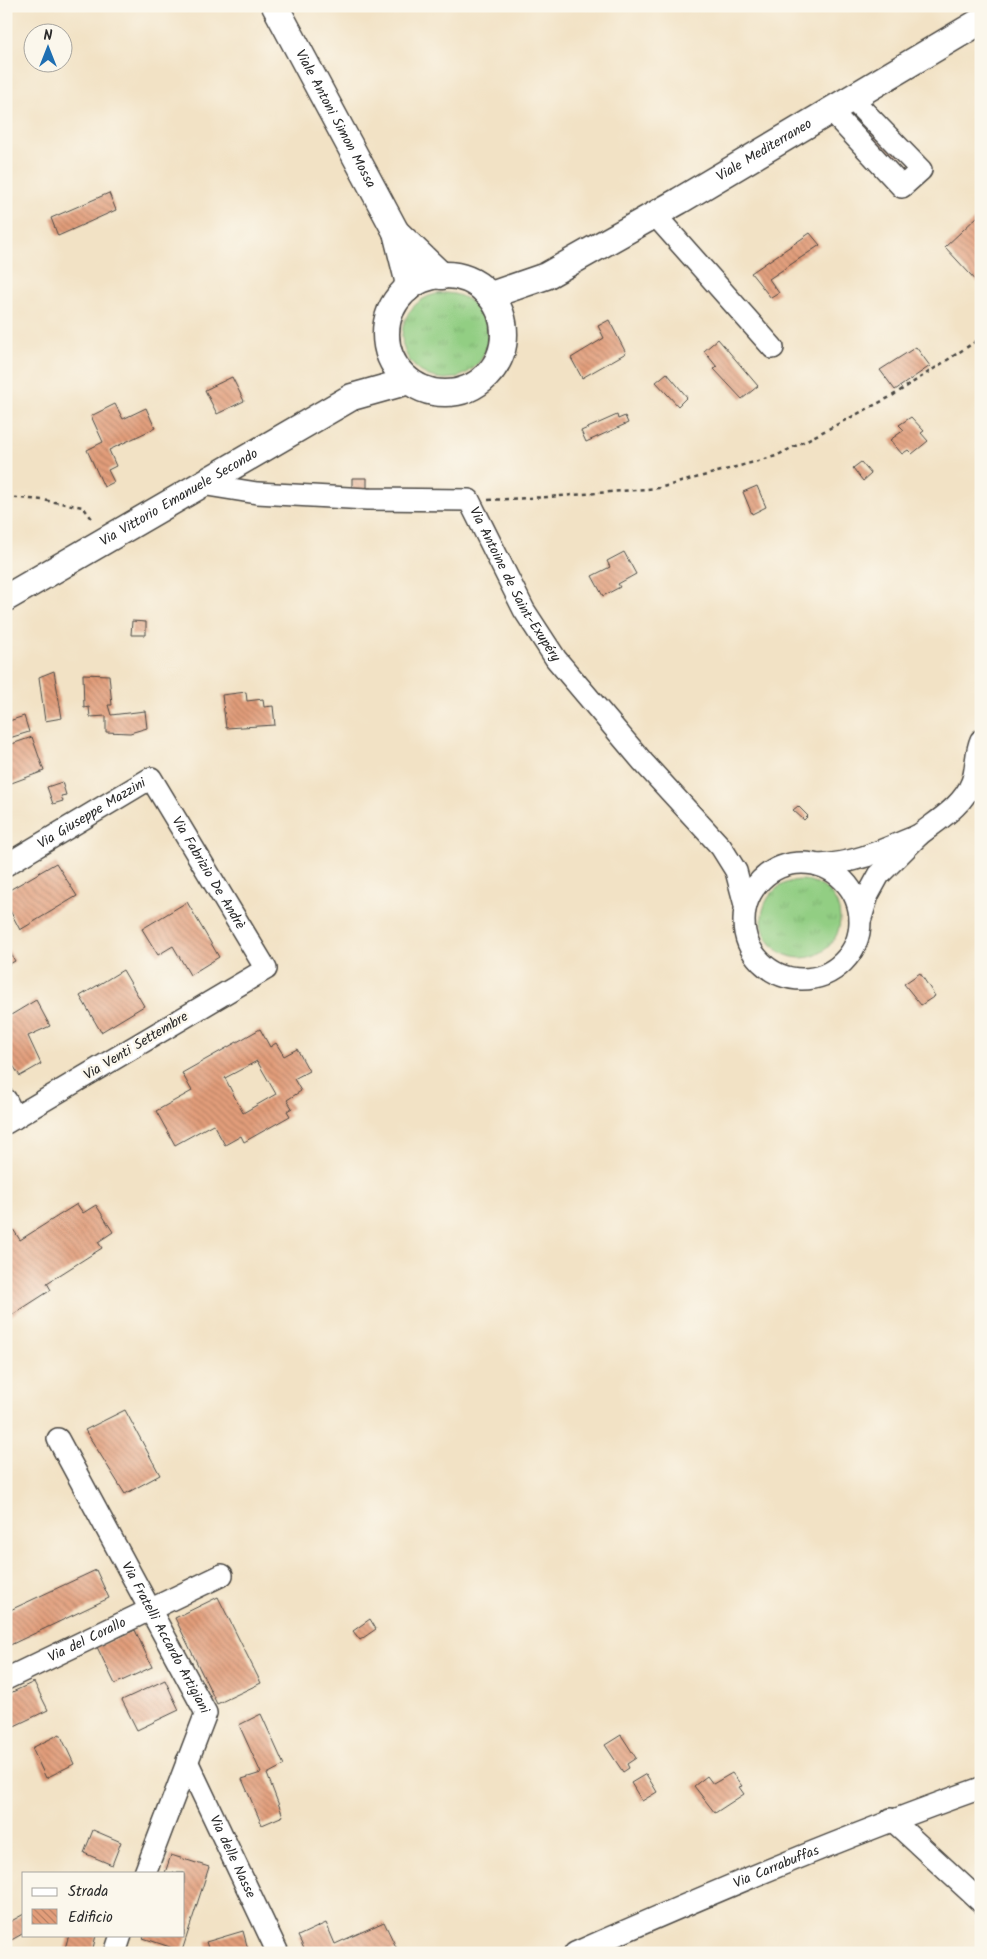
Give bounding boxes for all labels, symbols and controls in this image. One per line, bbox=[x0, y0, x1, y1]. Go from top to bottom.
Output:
north arrow bbox=[22, 22, 72, 72]
text: N bbox=[44, 25, 53, 47]
street label: Viale Antoni Simon Mossa bbox=[289, 46, 382, 192]
street label: Viale Mediterraneo bbox=[712, 113, 816, 187]
street label: Via Vittorio Emanuele Secondo bbox=[96, 443, 262, 552]
street label: Via Antoine de Saint-Exupéry bbox=[463, 503, 566, 667]
street label: Via Giuseppe Mazzini bbox=[33, 772, 151, 855]
street label: Via Fabrizio De Andrè bbox=[166, 812, 251, 934]
street label: Via Venti Settembre bbox=[79, 1006, 193, 1086]
street label: Via Fratelli Accardo Artigiani bbox=[115, 1558, 216, 1718]
street label: Via del Corallo bbox=[44, 1612, 130, 1668]
street label: Via delle Nasse bbox=[203, 1812, 262, 1903]
street label: Via Carrabuffas bbox=[730, 1839, 823, 1894]
legend bbox=[22, 1872, 185, 1936]
text: Strada bbox=[68, 1880, 108, 1904]
text: Edificio bbox=[68, 1906, 113, 1930]

